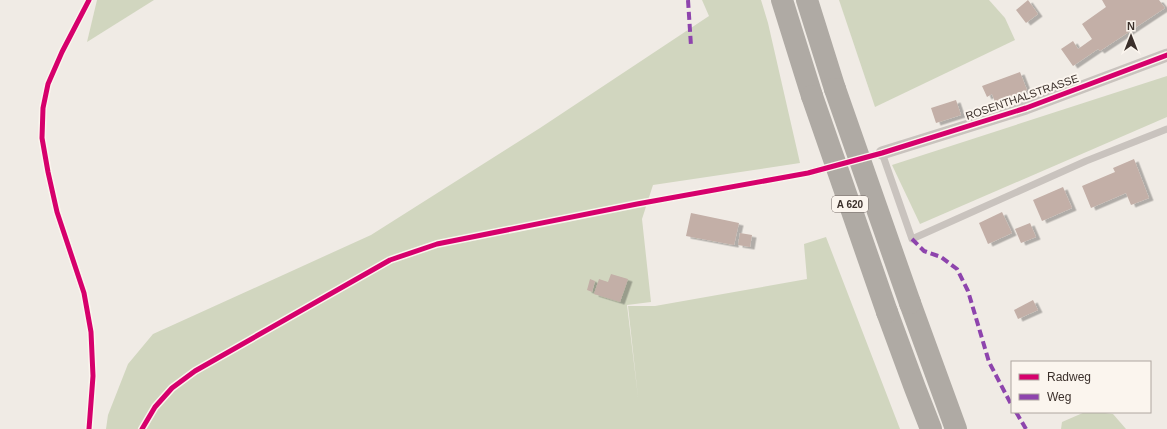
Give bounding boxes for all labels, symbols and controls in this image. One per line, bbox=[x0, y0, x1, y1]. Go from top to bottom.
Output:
north arrow bbox=[1111, 16, 1151, 56]
text: N bbox=[1127, 20, 1135, 32]
street label: ROSENTHALSTRASSE bbox=[964, 72, 1080, 122]
road number: A 620 bbox=[832, 196, 868, 212]
legend bbox=[1011, 361, 1151, 413]
text: Radweg bbox=[1047, 370, 1091, 384]
text: Weg bbox=[1047, 390, 1071, 404]

